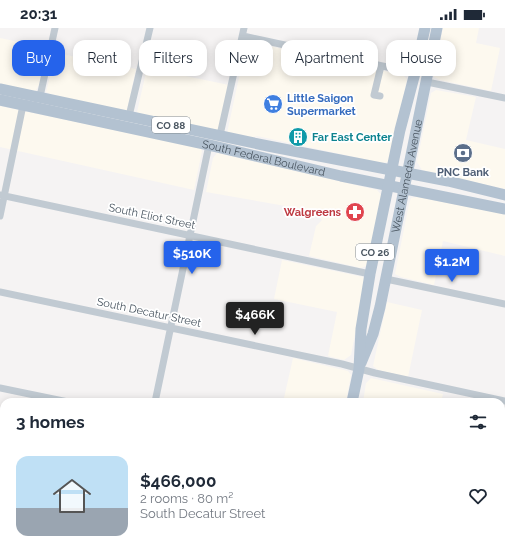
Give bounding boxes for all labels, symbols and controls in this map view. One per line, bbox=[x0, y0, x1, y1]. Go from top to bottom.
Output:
text: 20:31 bbox=[20, 5, 57, 23]
chip: Buy bbox=[12, 40, 65, 76]
chip: Rent bbox=[73, 40, 131, 76]
chip: Filters bbox=[139, 40, 207, 76]
chip: New bbox=[215, 40, 273, 76]
chip: Apartment bbox=[281, 40, 378, 76]
chip: House bbox=[386, 40, 456, 76]
place label: Little Saigon Supermarket bbox=[287, 92, 357, 118]
supermarket icon: Little Saigon Supermarket bbox=[262, 93, 284, 115]
road number: CO 88 bbox=[152, 117, 190, 133]
street label: West Alameda Avenue bbox=[389, 118, 425, 234]
building icon: Far East Center bbox=[287, 126, 309, 148]
place label: Far East Center bbox=[312, 131, 392, 144]
street label: South Federal Boulevard bbox=[201, 138, 327, 179]
bank icon: PNC Bank bbox=[452, 142, 474, 164]
place label: PNC Bank bbox=[437, 166, 490, 179]
street label: South Eliot Street bbox=[107, 201, 197, 232]
pharmacy icon: Walgreens bbox=[344, 201, 366, 223]
place label: Walgreens bbox=[284, 206, 342, 219]
pin: $510K bbox=[164, 241, 220, 275]
road number: CO 26 bbox=[356, 244, 394, 260]
text: $510K bbox=[173, 246, 211, 261]
pin: $1.2M bbox=[424, 249, 480, 283]
text: $1.2M bbox=[434, 254, 470, 269]
street label: South Decatur Street bbox=[96, 295, 202, 330]
pin: $466K bbox=[227, 302, 283, 336]
text: $466K bbox=[235, 307, 275, 322]
icon: filters bbox=[467, 411, 489, 433]
text: 3 homes bbox=[16, 412, 85, 432]
text: $466,000 bbox=[140, 471, 216, 491]
icon: home bbox=[48, 472, 96, 520]
icon: heart bbox=[467, 485, 489, 507]
text: 2 rooms · 80 m² bbox=[140, 491, 233, 506]
text: South Decatur Street bbox=[140, 506, 265, 521]

